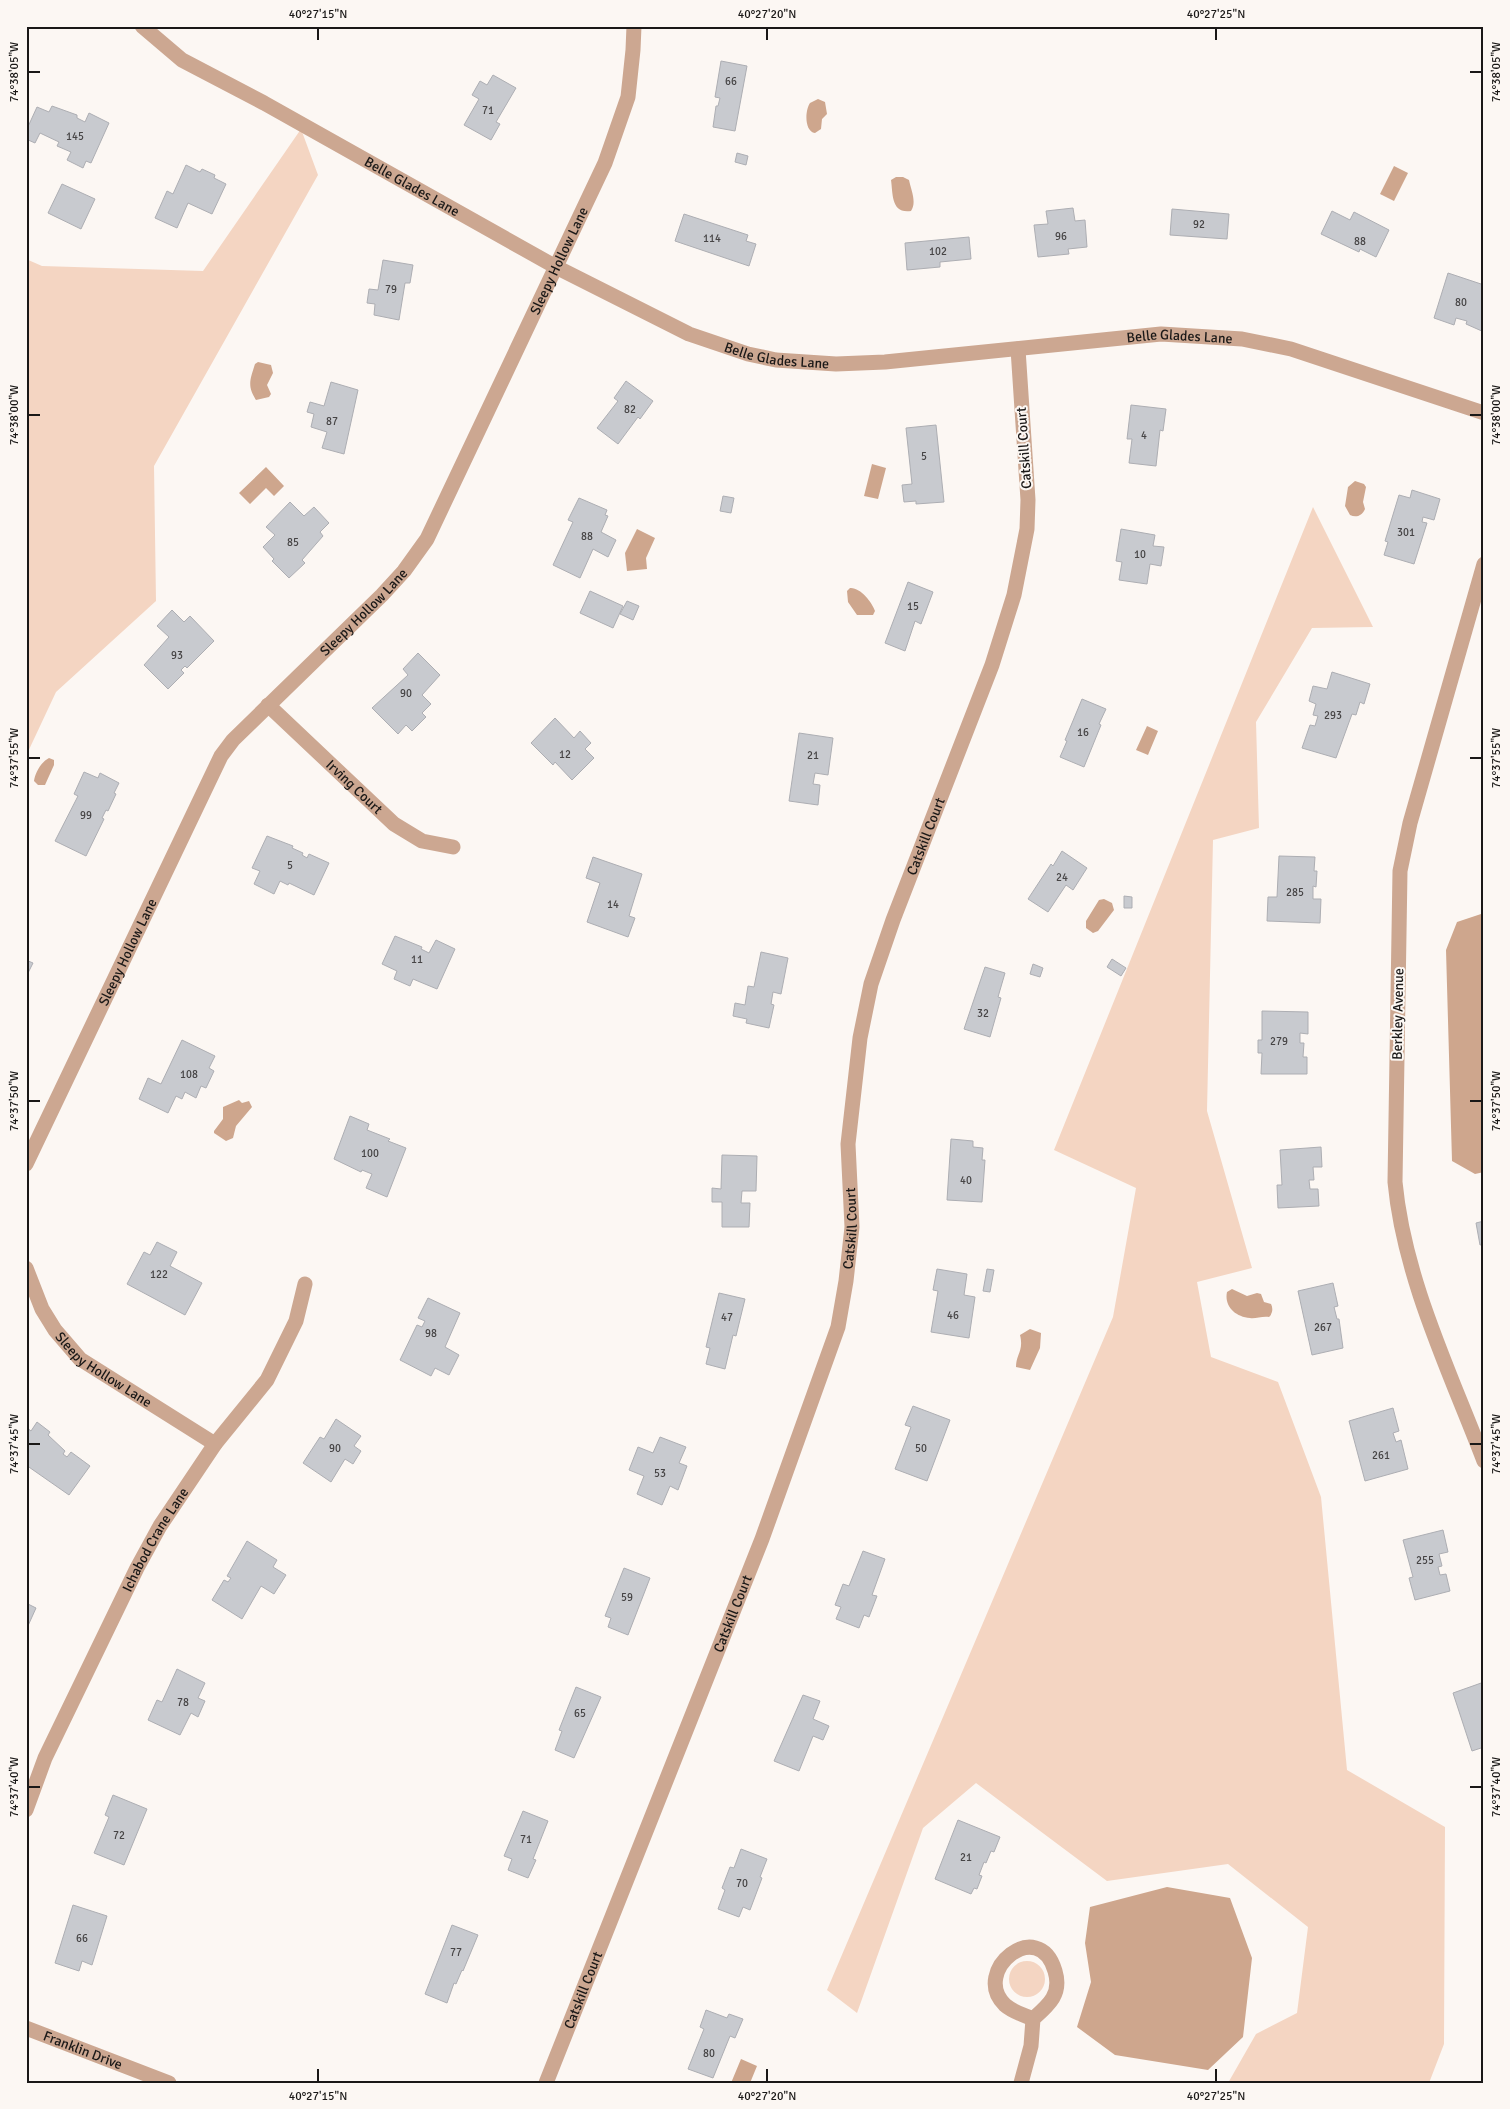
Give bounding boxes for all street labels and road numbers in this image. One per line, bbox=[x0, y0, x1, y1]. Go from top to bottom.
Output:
street label: Belle Glades Lane bbox=[362, 153, 463, 220]
street label: Sleepy Hollow Lane bbox=[526, 204, 591, 317]
street label: Belle Glades Lane bbox=[1126, 325, 1233, 347]
street label: Belle Glades Lane bbox=[722, 338, 830, 372]
street label: Catskill Court bbox=[1013, 406, 1035, 489]
street label: Sleepy Hollow Lane bbox=[316, 565, 411, 659]
street label: Irving Court bbox=[323, 756, 386, 817]
street label: Catskill Court bbox=[903, 795, 948, 877]
street label: Sleepy Hollow Lane bbox=[94, 896, 160, 1008]
street label: Berkley Avenue bbox=[1389, 968, 1407, 1060]
street label: Catskill Court bbox=[839, 1187, 861, 1270]
street label: Sleepy Hollow Lane bbox=[52, 1328, 155, 1411]
street label: Ichabod Crane Lane bbox=[118, 1484, 192, 1595]
street label: Catskill Court bbox=[709, 1572, 755, 1655]
street label: Catskill Court bbox=[560, 1949, 606, 2031]
street label: Franklin Drive bbox=[41, 2027, 125, 2073]

